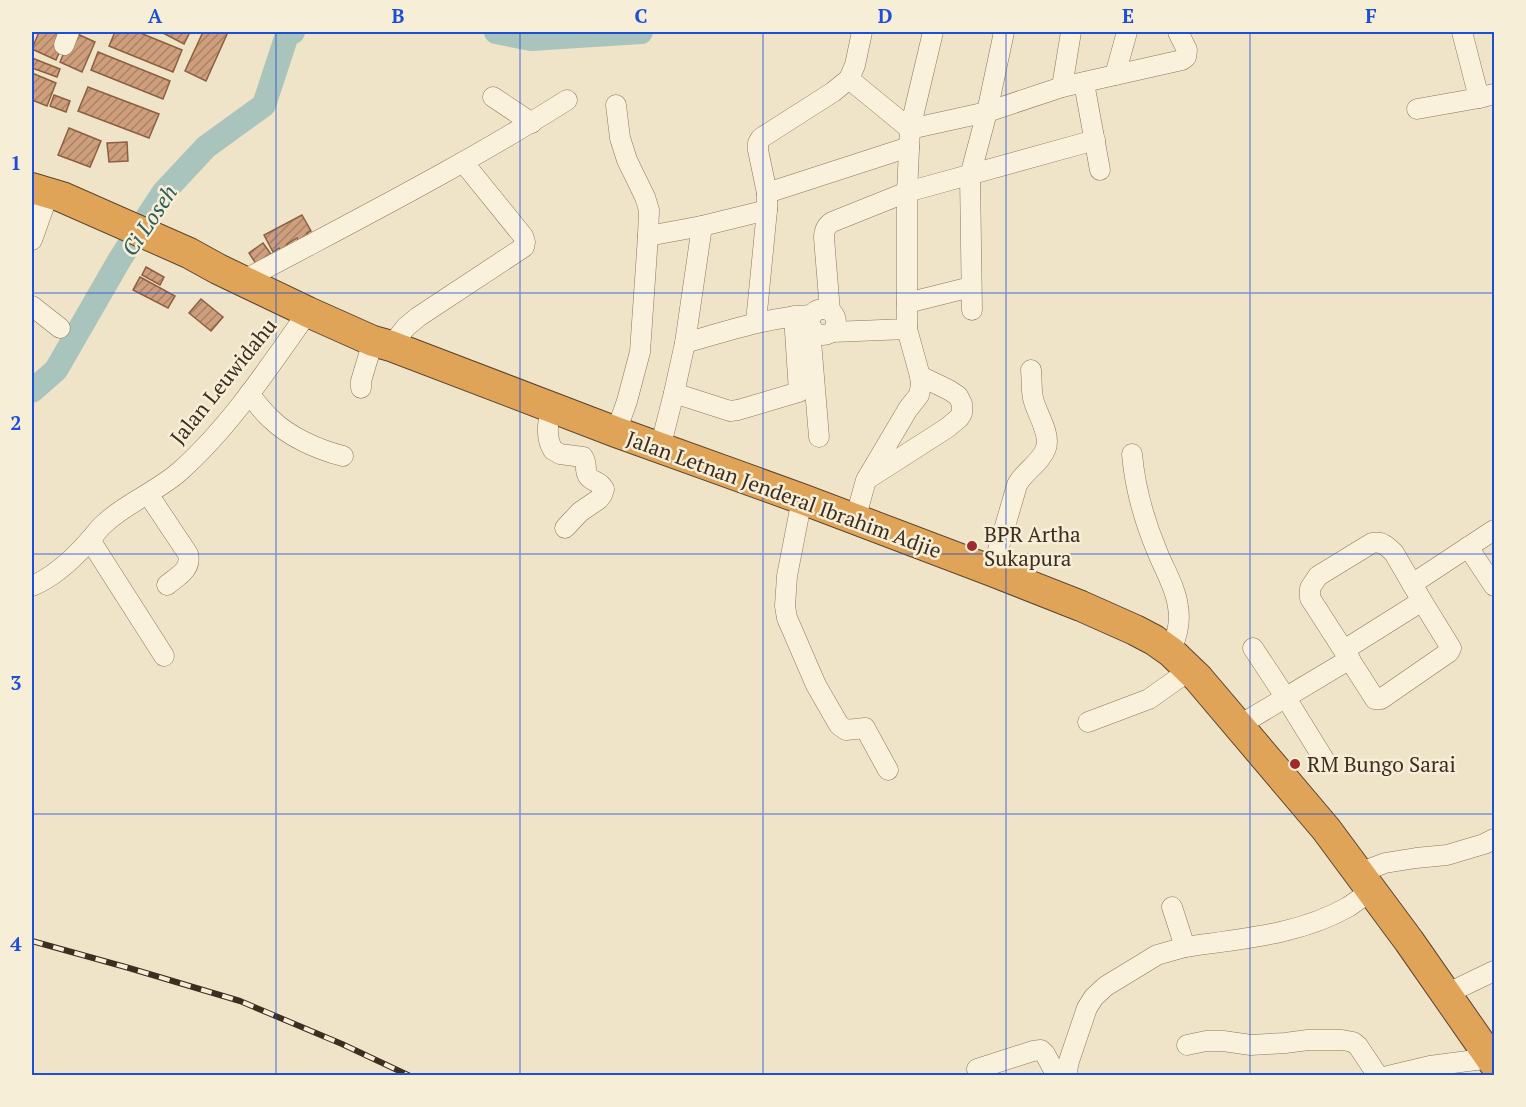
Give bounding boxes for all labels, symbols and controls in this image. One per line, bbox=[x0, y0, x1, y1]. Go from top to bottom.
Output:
text: A bbox=[148, 2, 163, 29]
text: B bbox=[392, 2, 405, 29]
text: C bbox=[634, 2, 648, 29]
text: D bbox=[878, 2, 892, 29]
text: E bbox=[1122, 2, 1134, 29]
text: F bbox=[1365, 2, 1377, 29]
text: 1 bbox=[10, 149, 22, 176]
water label: Ci Loseh bbox=[115, 179, 183, 261]
street label: Jalan Leuwidahu bbox=[163, 312, 283, 450]
text: 2 bbox=[10, 409, 22, 436]
street label: Jalan Letnan Jenderal Ibrahim Adjie bbox=[623, 424, 945, 564]
place label: BPR Artha Sukapura bbox=[984, 520, 1081, 572]
marker: BPR Artha Sukapura bbox=[965, 539, 979, 553]
text: 3 bbox=[10, 669, 22, 696]
place label: RM Bungo Sarai bbox=[1307, 750, 1456, 778]
marker: RM Bungo Sarai bbox=[1288, 757, 1302, 771]
text: 4 bbox=[10, 930, 22, 957]

